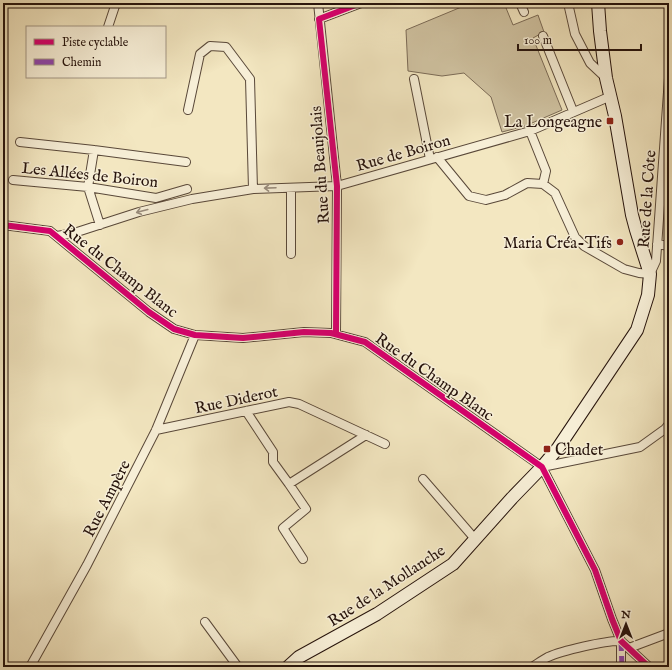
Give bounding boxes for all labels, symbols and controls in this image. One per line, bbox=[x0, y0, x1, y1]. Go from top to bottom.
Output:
legend bbox=[26, 26, 166, 78]
scale bar bbox=[518, 26, 641, 52]
text: 100 m bbox=[524, 33, 552, 48]
text: Piste cyclable bbox=[62, 35, 129, 50]
text: Chemin bbox=[62, 55, 102, 70]
street label: Rue du Beaujolais bbox=[307, 105, 335, 225]
place label: La Longeagne bbox=[504, 113, 602, 133]
marker: La Longeagne bbox=[605, 116, 615, 126]
street label: Rue de Boiron bbox=[354, 131, 453, 177]
street label: Rue de la Côte bbox=[635, 149, 661, 249]
street label: Les Allées de Boiron bbox=[21, 159, 159, 193]
one-way arrow bbox=[264, 185, 277, 192]
one-way arrow bbox=[136, 208, 149, 216]
street label: Rue du Champ Blanc bbox=[58, 221, 181, 323]
place label: Maria Créa-Tifs bbox=[503, 234, 612, 254]
marker: Maria Créa-Tifs bbox=[615, 237, 625, 247]
street label: Rue du Champ Blanc bbox=[371, 329, 497, 426]
street label: Rue Diderot bbox=[193, 382, 280, 419]
place label: Chadet bbox=[555, 441, 604, 461]
marker: Chadet bbox=[542, 444, 552, 454]
street label: Rue Ampère bbox=[80, 457, 136, 541]
street label: Rue de la Mollanche bbox=[325, 541, 449, 632]
north arrow bbox=[606, 604, 646, 644]
text: N bbox=[620, 608, 631, 622]

